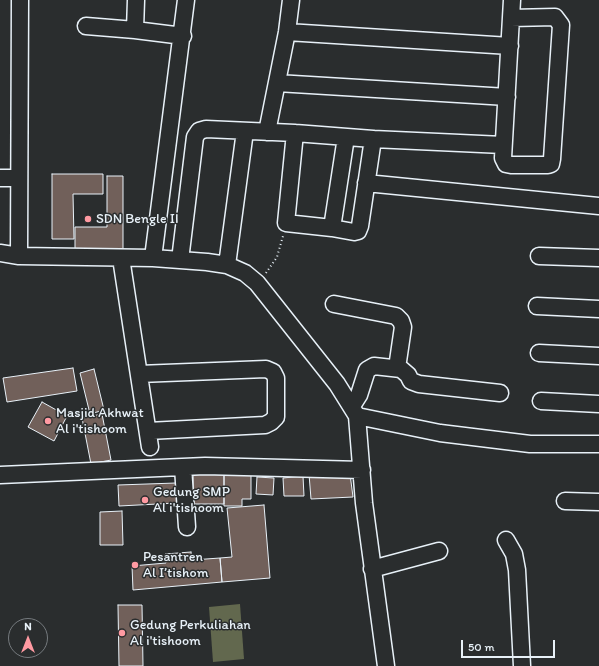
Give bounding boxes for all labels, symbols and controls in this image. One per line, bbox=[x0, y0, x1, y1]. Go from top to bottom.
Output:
place label: SDN Bengle II bbox=[96, 211, 179, 227]
marker: SDN Bengle II bbox=[83, 214, 93, 224]
place label: Masjid Akhwat Al i'tishoom bbox=[56, 405, 144, 438]
marker: Masjid Akhwat Al i'tishoom bbox=[43, 416, 53, 426]
place label: Gedung SMP Al i'tishoom bbox=[153, 484, 230, 516]
marker: Gedung SMP Al i'tishoom bbox=[140, 495, 150, 505]
place label: Pesantren Al I’tishom bbox=[143, 549, 208, 582]
marker: Pesantren Al I’tishom bbox=[130, 560, 140, 570]
place label: Gedung Perkuliahan Al i'tishoom bbox=[130, 617, 251, 650]
north arrow bbox=[8, 618, 48, 658]
text: N bbox=[24, 620, 32, 633]
marker: Gedung Perkuliahan Al i'tishoom bbox=[117, 628, 127, 638]
scale bar bbox=[463, 632, 557, 658]
text: 50 m bbox=[468, 640, 494, 654]

